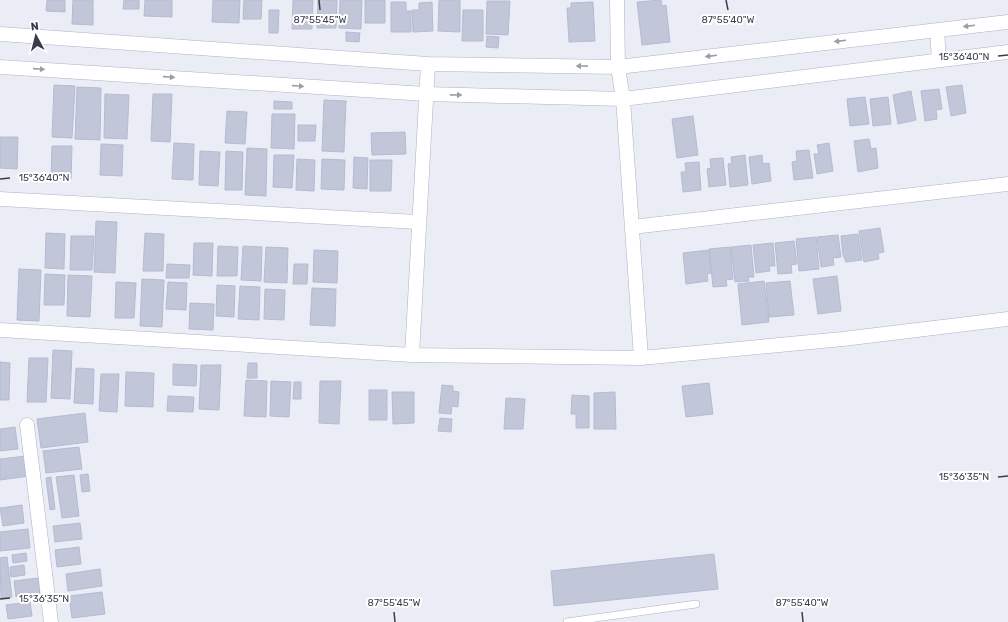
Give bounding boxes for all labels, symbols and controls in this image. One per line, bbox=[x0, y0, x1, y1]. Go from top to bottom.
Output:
text: 87°55'45"W bbox=[294, 14, 346, 26]
text: 87°55'40"W bbox=[701, 14, 755, 26]
north arrow bbox=[16, 16, 56, 56]
text: N bbox=[30, 20, 40, 34]
one-way arrow bbox=[963, 23, 975, 29]
one-way arrow bbox=[834, 38, 846, 44]
text: 15°36'40"N bbox=[939, 51, 989, 63]
one-way arrow bbox=[705, 53, 717, 59]
one-way arrow bbox=[575, 63, 588, 69]
one-way arrow bbox=[33, 66, 45, 73]
one-way arrow bbox=[163, 74, 175, 81]
one-way arrow bbox=[292, 82, 304, 89]
one-way arrow bbox=[450, 92, 463, 98]
text: 15°36'40"N bbox=[19, 172, 69, 184]
text: 15°36'35"N bbox=[939, 471, 989, 483]
text: 15°36'35"N bbox=[19, 593, 69, 605]
text: 87°55'45"W bbox=[368, 597, 420, 609]
text: 87°55'40"W bbox=[775, 597, 829, 609]

